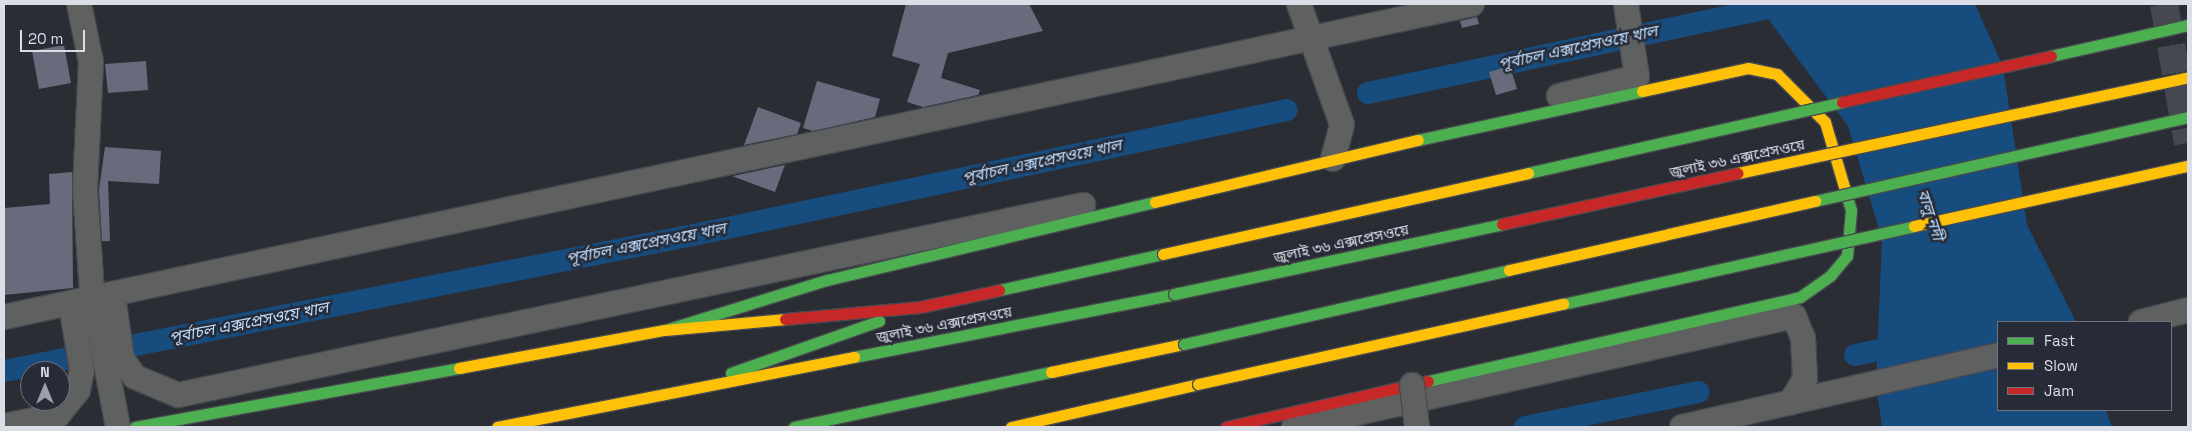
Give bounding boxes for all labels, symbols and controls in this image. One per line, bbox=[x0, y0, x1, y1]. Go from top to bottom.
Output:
scale bar bbox=[22, 20, 88, 52]
water label: পূর্বাচল এক্সপ্রেসওয়ে খাল bbox=[1497, 22, 1659, 74]
text: 20 m bbox=[28, 29, 63, 48]
street label: জুলাই ৩৬ এক্সপ্রেসওয়ে bbox=[1668, 135, 1806, 181]
water label: পূর্বাচল এক্সপ্রেসওয়ে খাল bbox=[961, 136, 1123, 188]
water label: বালু নদী bbox=[1913, 187, 1947, 243]
water label: পূর্বাচল এক্সপ্রেসওয়ে খাল bbox=[565, 219, 727, 269]
street label: জুলাই ৩৬ এক্সপ্রেসওয়ে bbox=[1272, 220, 1410, 266]
water label: পূর্বাচল এক্সপ্রেসওয়ে খাল bbox=[168, 298, 330, 348]
street label: জুলাই ৩৬ এক্সপ্রেসওয়ে bbox=[875, 302, 1013, 346]
legend bbox=[1997, 321, 2172, 411]
text: Fast bbox=[2044, 331, 2075, 350]
text: Slow bbox=[2044, 356, 2078, 375]
north arrow bbox=[20, 361, 70, 411]
text: N bbox=[40, 363, 50, 381]
text: Jam bbox=[2044, 381, 2074, 400]

